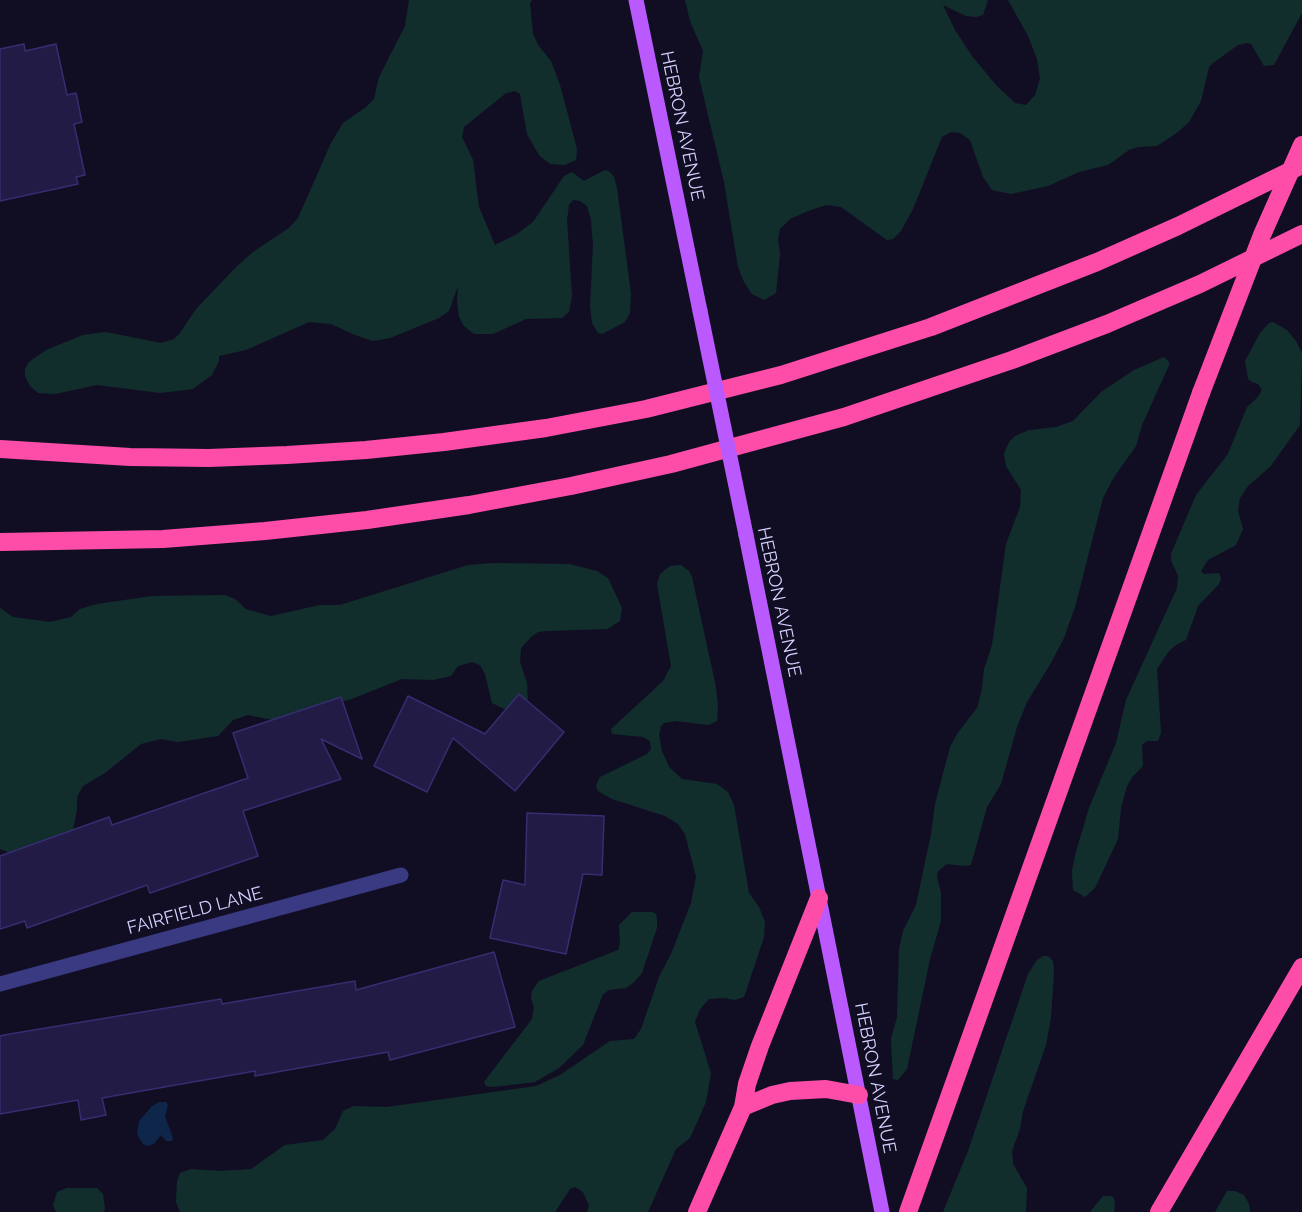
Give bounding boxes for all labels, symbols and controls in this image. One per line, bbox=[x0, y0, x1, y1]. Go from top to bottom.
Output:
street label: HEBRON AVENUE bbox=[656, 49, 708, 203]
street label: HEBRON AVENUE bbox=[753, 525, 805, 679]
street label: FAIRFIELD LANE bbox=[125, 883, 265, 939]
street label: HEBRON AVENUE bbox=[850, 1001, 900, 1155]

